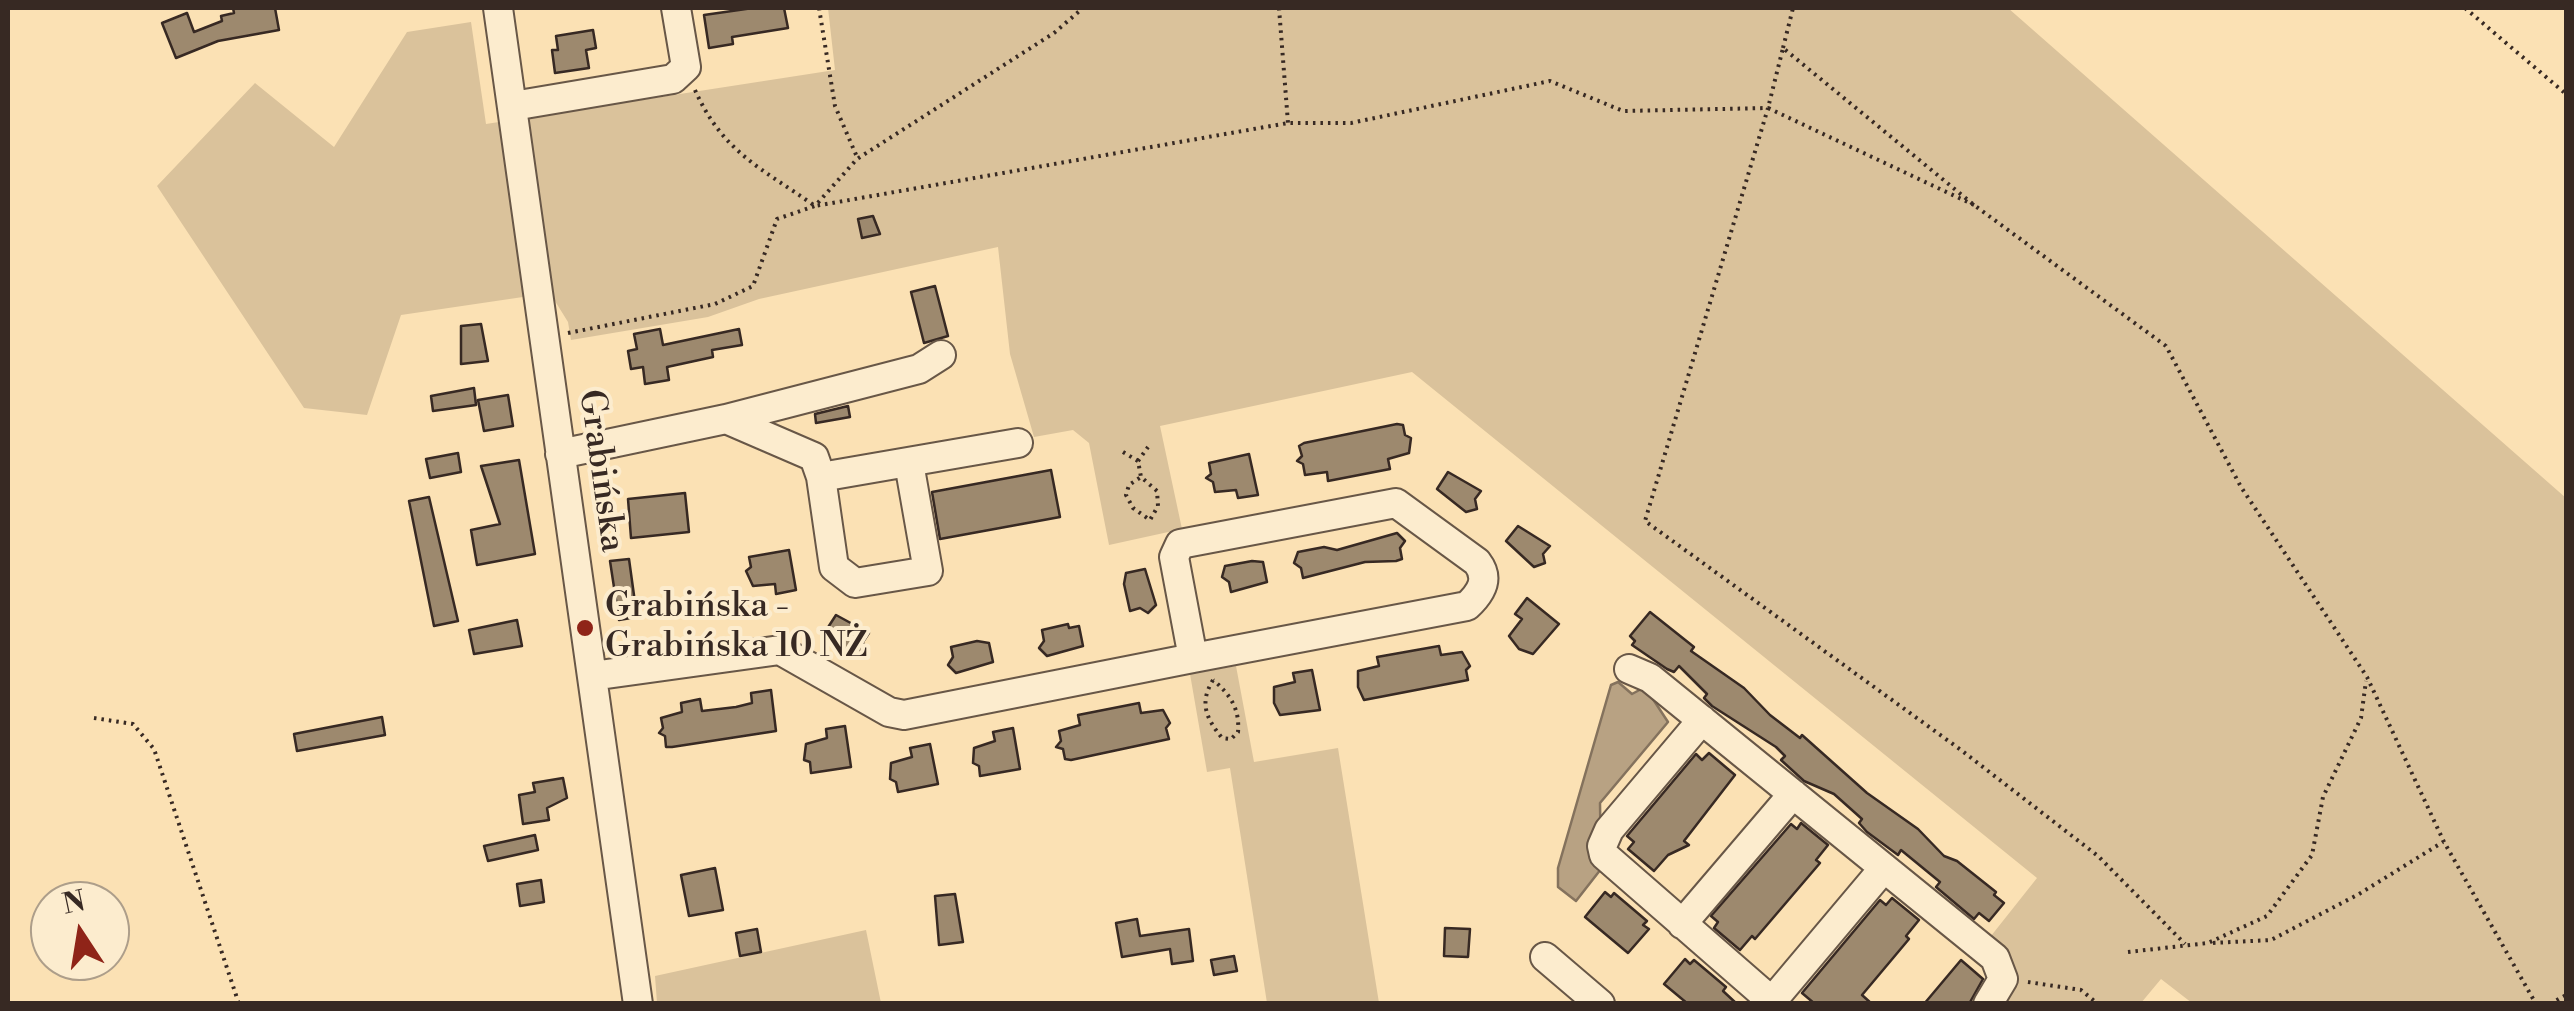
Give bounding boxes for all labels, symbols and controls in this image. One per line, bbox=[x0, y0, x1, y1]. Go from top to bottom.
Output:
street label: Grabińska bbox=[568, 387, 632, 555]
place label: Grabińska - Grabińska 10 NŻ bbox=[605, 587, 868, 669]
marker: Grabińska - Grabińska 10 NŻ bbox=[574, 617, 596, 639]
north arrow bbox=[30, 881, 130, 981]
text: N bbox=[60, 884, 89, 923]

